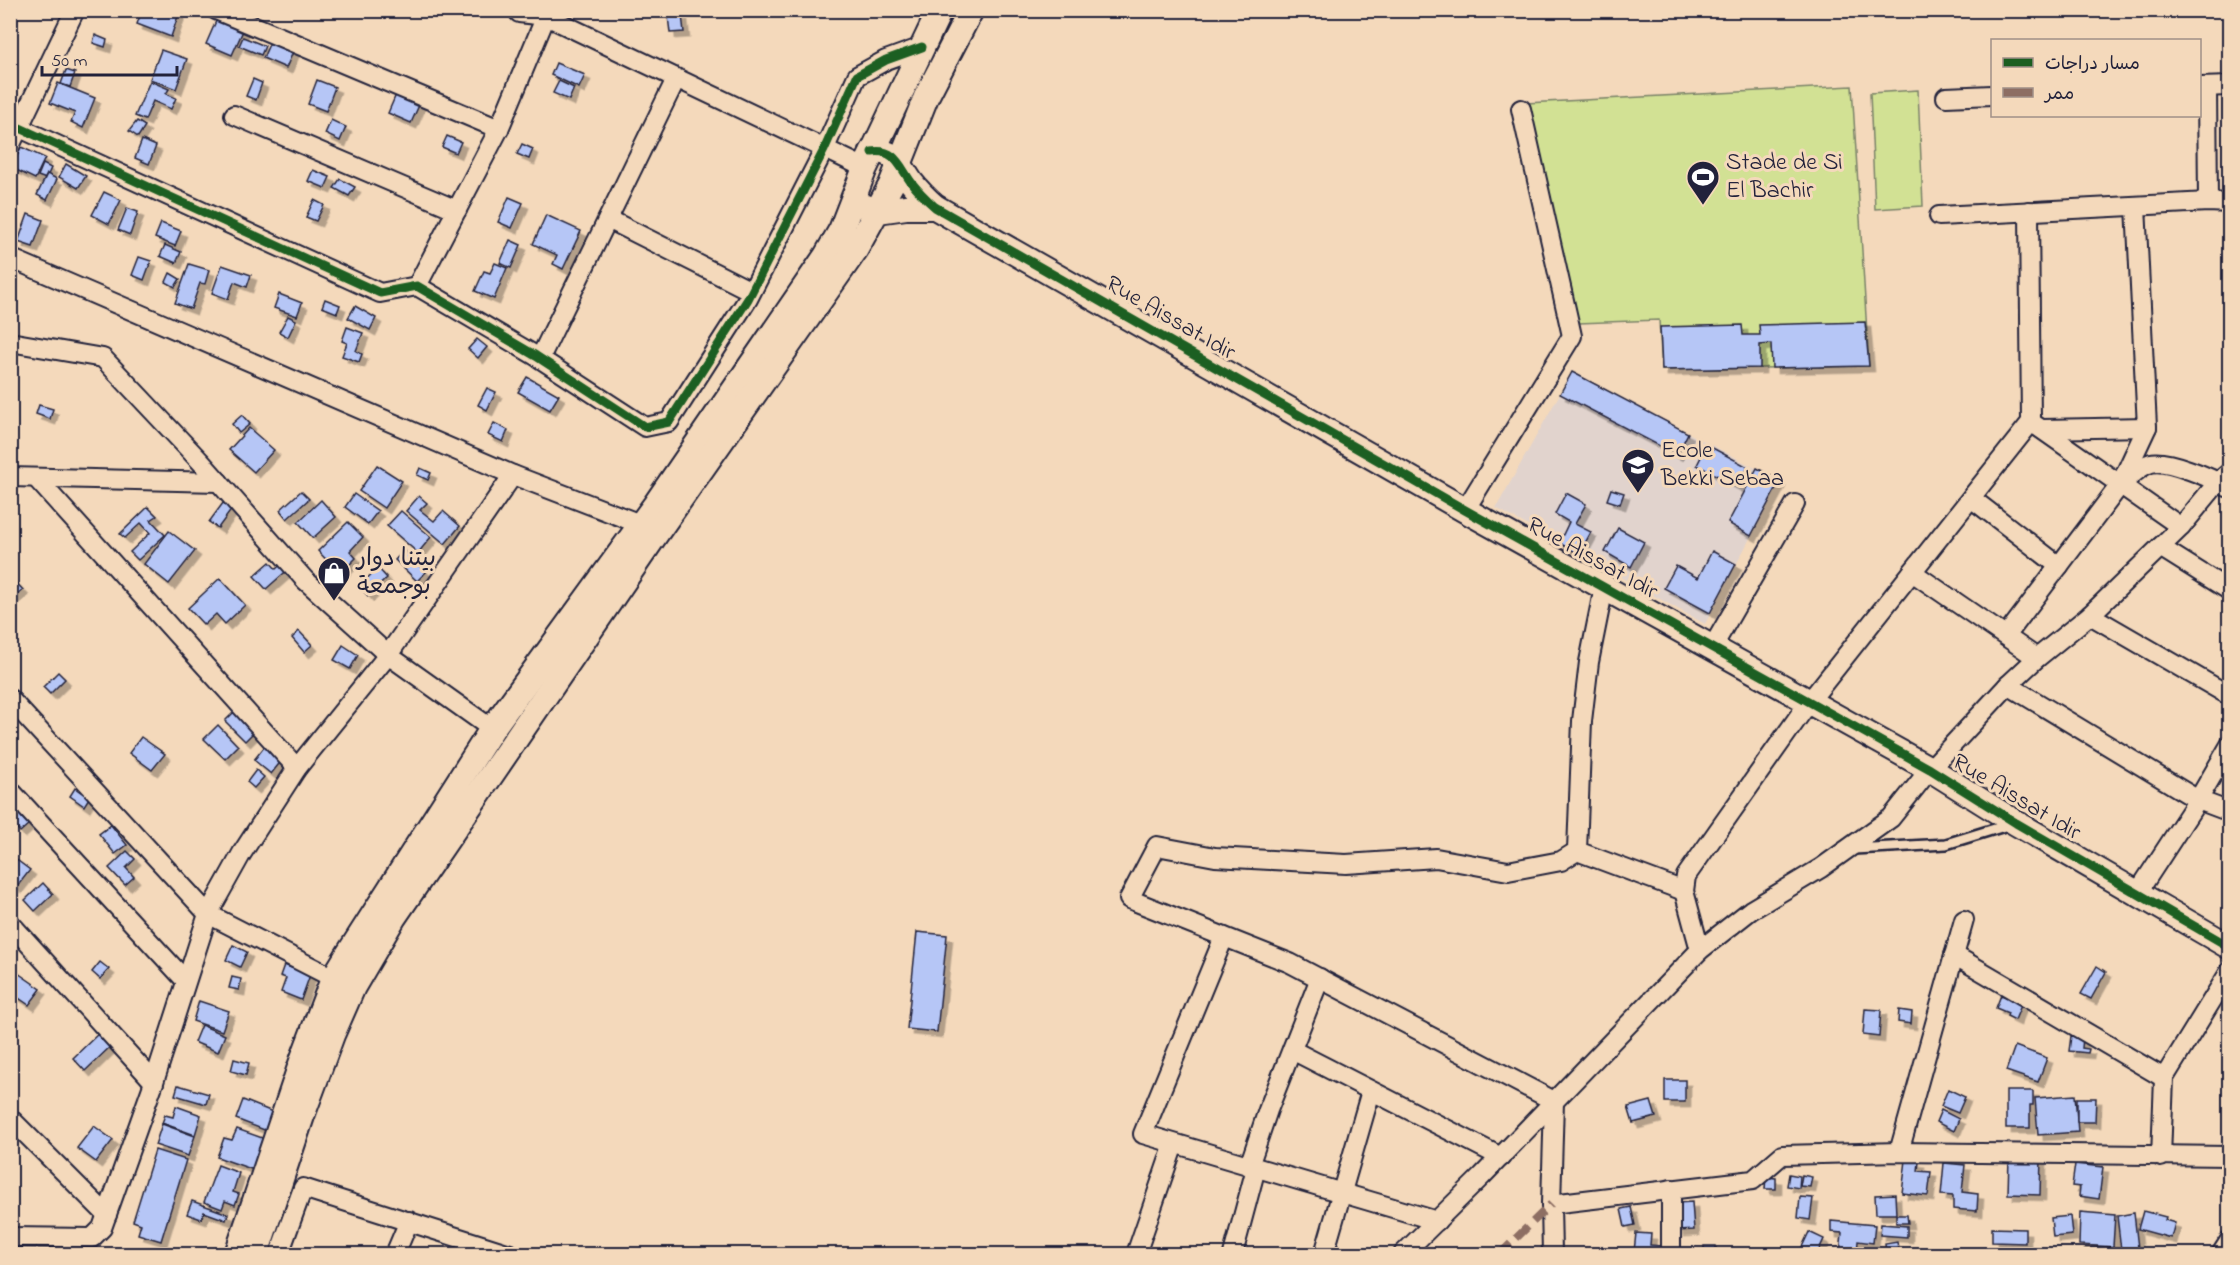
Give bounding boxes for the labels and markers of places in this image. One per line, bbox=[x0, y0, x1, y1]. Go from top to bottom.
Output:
place label: Stade de Si El Bachir bbox=[1726, 146, 1843, 209]
sports icon: Stade de Si El Bachir bbox=[1685, 159, 1721, 206]
place label: Ecole Bekki Sebaa bbox=[1660, 434, 1784, 497]
school or university icon: Ecole Bekki Sebaa bbox=[1620, 447, 1656, 494]
place label: بيتنا دوار بوجمعة bbox=[355, 542, 436, 605]
shop icon: بيتنا دوار بوجمعة bbox=[316, 555, 352, 602]

